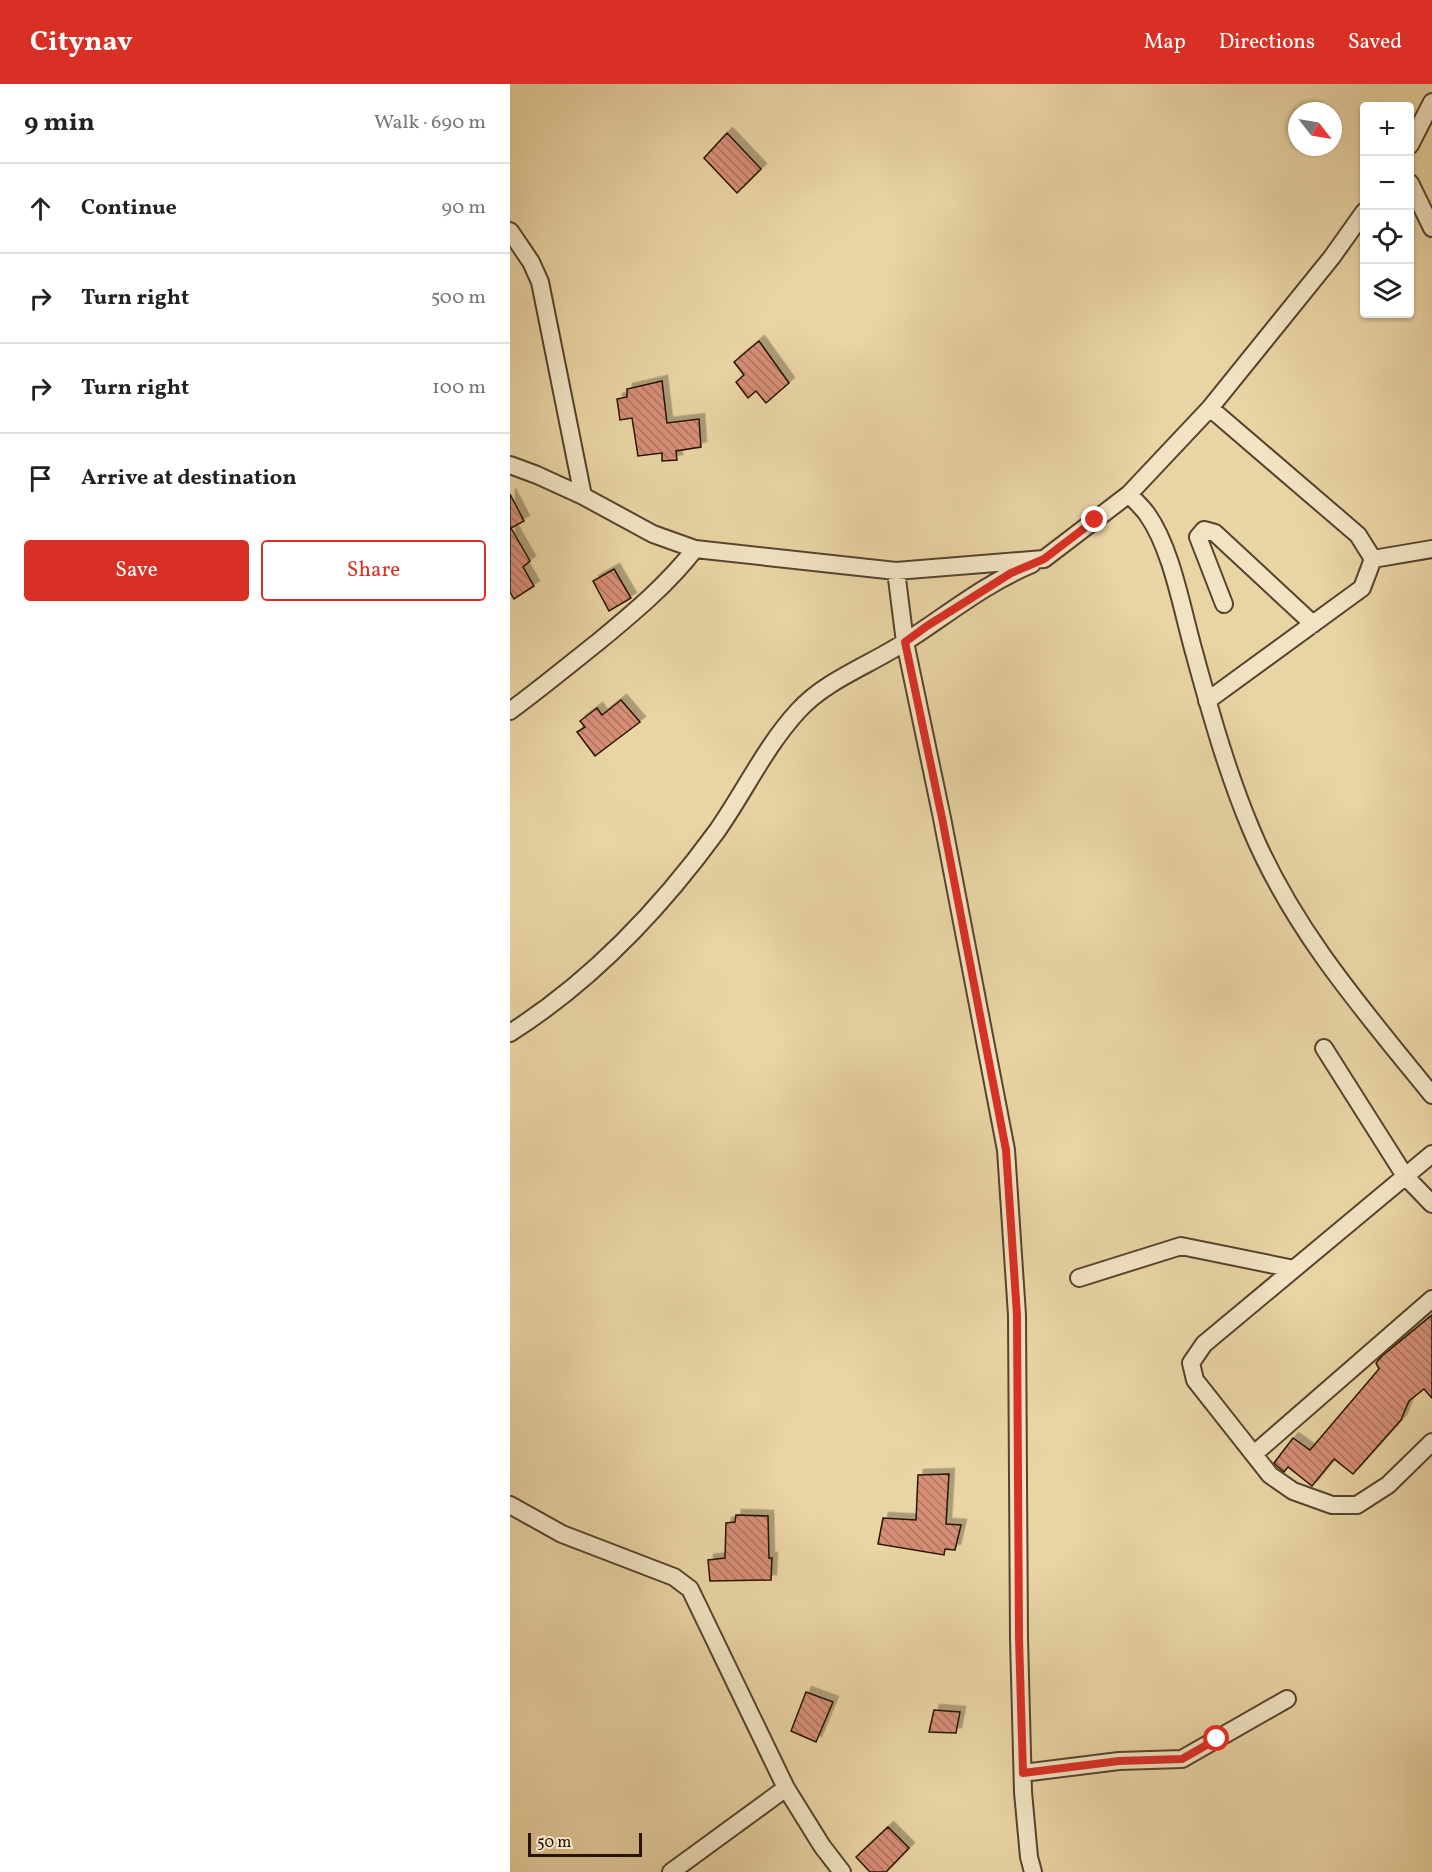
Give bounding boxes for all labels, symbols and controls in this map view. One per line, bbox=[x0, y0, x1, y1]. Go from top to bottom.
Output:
text: Citynav bbox=[30, 23, 133, 62]
text: Map bbox=[1144, 28, 1186, 57]
text: Directions bbox=[1219, 28, 1315, 57]
text: Saved bbox=[1348, 28, 1402, 57]
north arrow bbox=[1288, 102, 1342, 156]
map controls bbox=[1360, 102, 1414, 318]
button: + bbox=[1360, 102, 1414, 156]
text: 9 min bbox=[24, 105, 95, 141]
text: Walk · 690 m bbox=[374, 109, 486, 137]
button: − bbox=[1360, 156, 1414, 210]
icon: ahead bbox=[24, 192, 57, 225]
text: Continue bbox=[81, 193, 177, 224]
text: 90 m bbox=[442, 194, 486, 222]
button: locate bbox=[1360, 210, 1414, 264]
button: layers bbox=[1360, 264, 1414, 318]
icon: right bbox=[24, 282, 57, 315]
text: Turn right bbox=[81, 283, 189, 314]
text: 500 m bbox=[431, 284, 486, 312]
icon: right bbox=[24, 372, 57, 405]
text: Turn right bbox=[81, 373, 189, 404]
text: 100 m bbox=[432, 374, 486, 402]
icon: arrive bbox=[24, 462, 57, 495]
text: Arrive at destination bbox=[81, 463, 297, 494]
route end bbox=[1081, 506, 1107, 532]
button: Save bbox=[24, 540, 249, 601]
button: Share bbox=[261, 540, 486, 601]
route start bbox=[1203, 1725, 1229, 1751]
scale bar bbox=[528, 1830, 642, 1858]
text: 50 m bbox=[537, 1832, 571, 1854]

